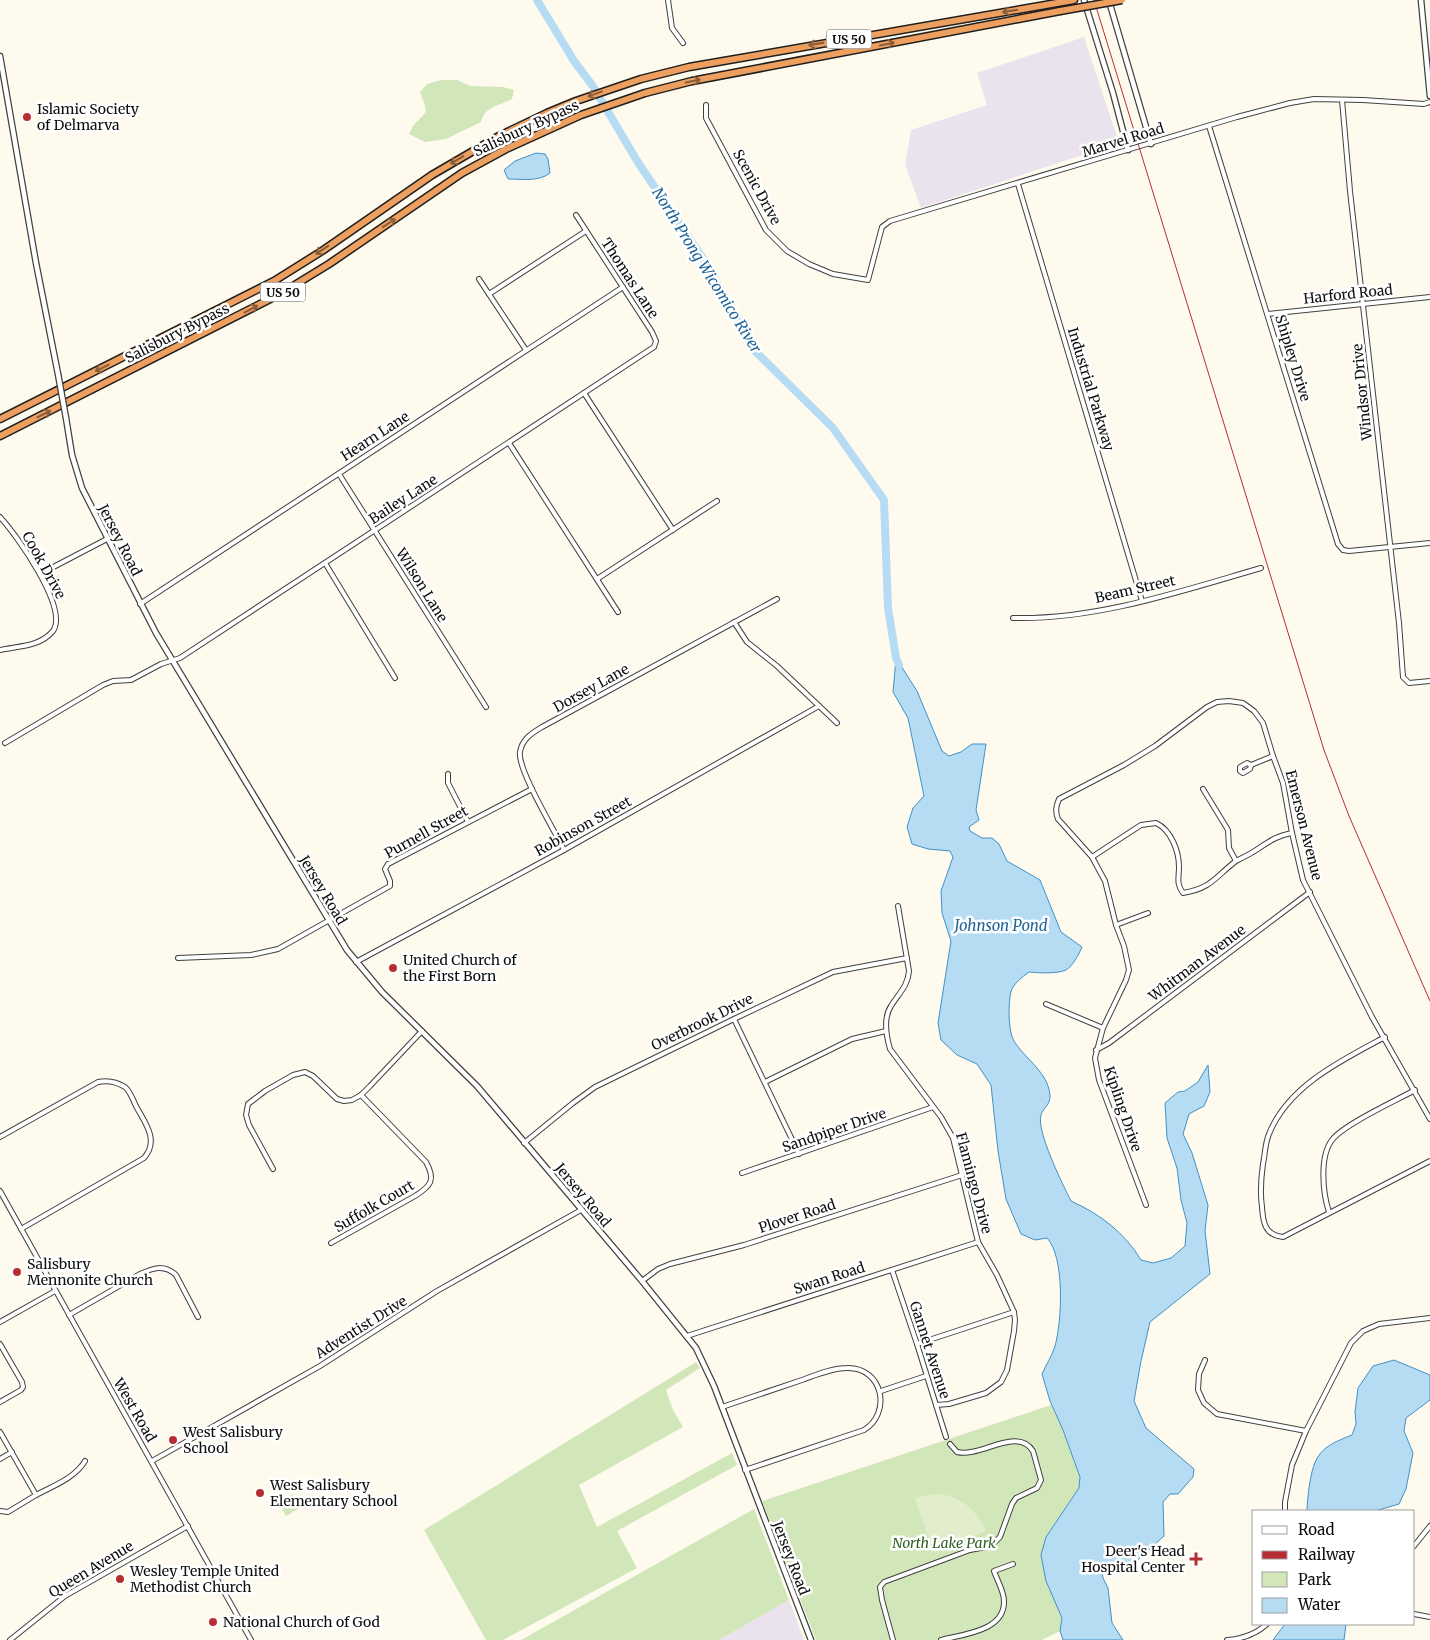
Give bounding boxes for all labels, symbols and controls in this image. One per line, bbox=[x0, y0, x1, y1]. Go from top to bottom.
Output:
one-way arrow bbox=[1003, 6, 1019, 16]
road number: US 50 bbox=[826, 30, 872, 48]
one-way arrow bbox=[878, 38, 894, 48]
one-way arrow bbox=[808, 40, 824, 50]
one-way arrow bbox=[684, 76, 700, 85]
one-way arrow bbox=[588, 90, 603, 99]
street label: Salisbury Bypass bbox=[470, 96, 582, 160]
place label: Islamic Society of Delmarva bbox=[37, 100, 140, 134]
marker: Islamic Society of Delmarva bbox=[21, 111, 33, 123]
street label: Marvel Road bbox=[1080, 119, 1167, 161]
street label: Scenic Drive bbox=[729, 146, 785, 228]
one-way arrow bbox=[451, 155, 465, 165]
water label: North Prong Wicomico River bbox=[648, 184, 766, 357]
one-way arrow bbox=[381, 218, 395, 228]
street label: Thomas Lane bbox=[597, 235, 663, 321]
one-way arrow bbox=[316, 246, 330, 256]
street label: Harford Road bbox=[1302, 280, 1394, 308]
road number: US 50 bbox=[260, 282, 306, 302]
street label: Salisbury Bypass bbox=[122, 299, 232, 367]
one-way arrow bbox=[243, 304, 258, 313]
street label: Shipley Drive bbox=[1271, 312, 1315, 404]
street label: Industrial Parkway bbox=[1064, 325, 1119, 454]
street label: Windsor Drive bbox=[1348, 343, 1376, 442]
one-way arrow bbox=[95, 364, 110, 373]
street label: Hearn Lane bbox=[337, 407, 413, 465]
one-way arrow bbox=[36, 409, 51, 419]
street label: Bailey Lane bbox=[365, 470, 441, 528]
street label: Jersey Road bbox=[94, 500, 146, 579]
street label: Cook Drive bbox=[18, 528, 70, 602]
street label: Wilson Lane bbox=[392, 544, 452, 625]
street label: Beam Street bbox=[1093, 571, 1177, 607]
street label: Dorsey Lane bbox=[550, 660, 632, 716]
street label: Emerson Avenue bbox=[1282, 768, 1326, 882]
street label: Robinson Street bbox=[532, 792, 635, 860]
street label: Purnell Street bbox=[381, 801, 471, 862]
street label: Jersey Road bbox=[295, 851, 351, 929]
water label: Johnson Pond bbox=[952, 916, 1048, 935]
street label: Whitman Avenue bbox=[1144, 921, 1249, 1006]
place label: United Church of the First Born bbox=[403, 951, 517, 985]
marker: United Church of the First Born bbox=[387, 962, 399, 974]
street label: Overbrook Drive bbox=[648, 990, 756, 1054]
street label: Kipling Drive bbox=[1100, 1064, 1146, 1154]
street label: Sandpiper Drive bbox=[780, 1104, 888, 1156]
street label: Flamingo Drive bbox=[952, 1130, 996, 1236]
street label: Jersey Road bbox=[550, 1159, 615, 1231]
street label: Suffolk Court bbox=[331, 1176, 418, 1236]
street label: Plover Road bbox=[756, 1195, 838, 1237]
place label: Salisbury Mennonite Church bbox=[27, 1255, 153, 1289]
street label: Swan Road bbox=[791, 1258, 867, 1298]
marker: Salisbury Mennonite Church bbox=[11, 1266, 23, 1278]
street label: Adventist Drive bbox=[311, 1292, 410, 1363]
street label: Gannet Avenue bbox=[906, 1299, 954, 1401]
street label: West Road bbox=[109, 1374, 161, 1445]
place label: West Salisbury School bbox=[182, 1423, 284, 1457]
marker: West Salisbury School bbox=[167, 1434, 179, 1446]
place label: West Salisbury Elementary School bbox=[269, 1476, 398, 1510]
marker: West Salisbury Elementary School bbox=[254, 1487, 266, 1499]
legend bbox=[1252, 1510, 1415, 1625]
street label: Jersey Road bbox=[768, 1517, 814, 1598]
text: Road bbox=[1298, 1520, 1334, 1539]
park label: North Lake Park bbox=[892, 1534, 996, 1552]
street label: Queen Avenue bbox=[45, 1537, 137, 1601]
place label: Deer's Head Hospital Center bbox=[1081, 1542, 1186, 1576]
text: Railway bbox=[1298, 1545, 1355, 1564]
marker: Deer's Head Hospital Center bbox=[1189, 1552, 1203, 1566]
place label: Wesley Temple United Methodist Church bbox=[129, 1562, 280, 1596]
text: Park bbox=[1298, 1570, 1332, 1589]
marker: Wesley Temple United Methodist Church bbox=[114, 1573, 126, 1585]
text: Water bbox=[1297, 1595, 1341, 1614]
place label: National Church of God bbox=[223, 1613, 381, 1631]
marker: National Church of God bbox=[207, 1616, 219, 1628]

